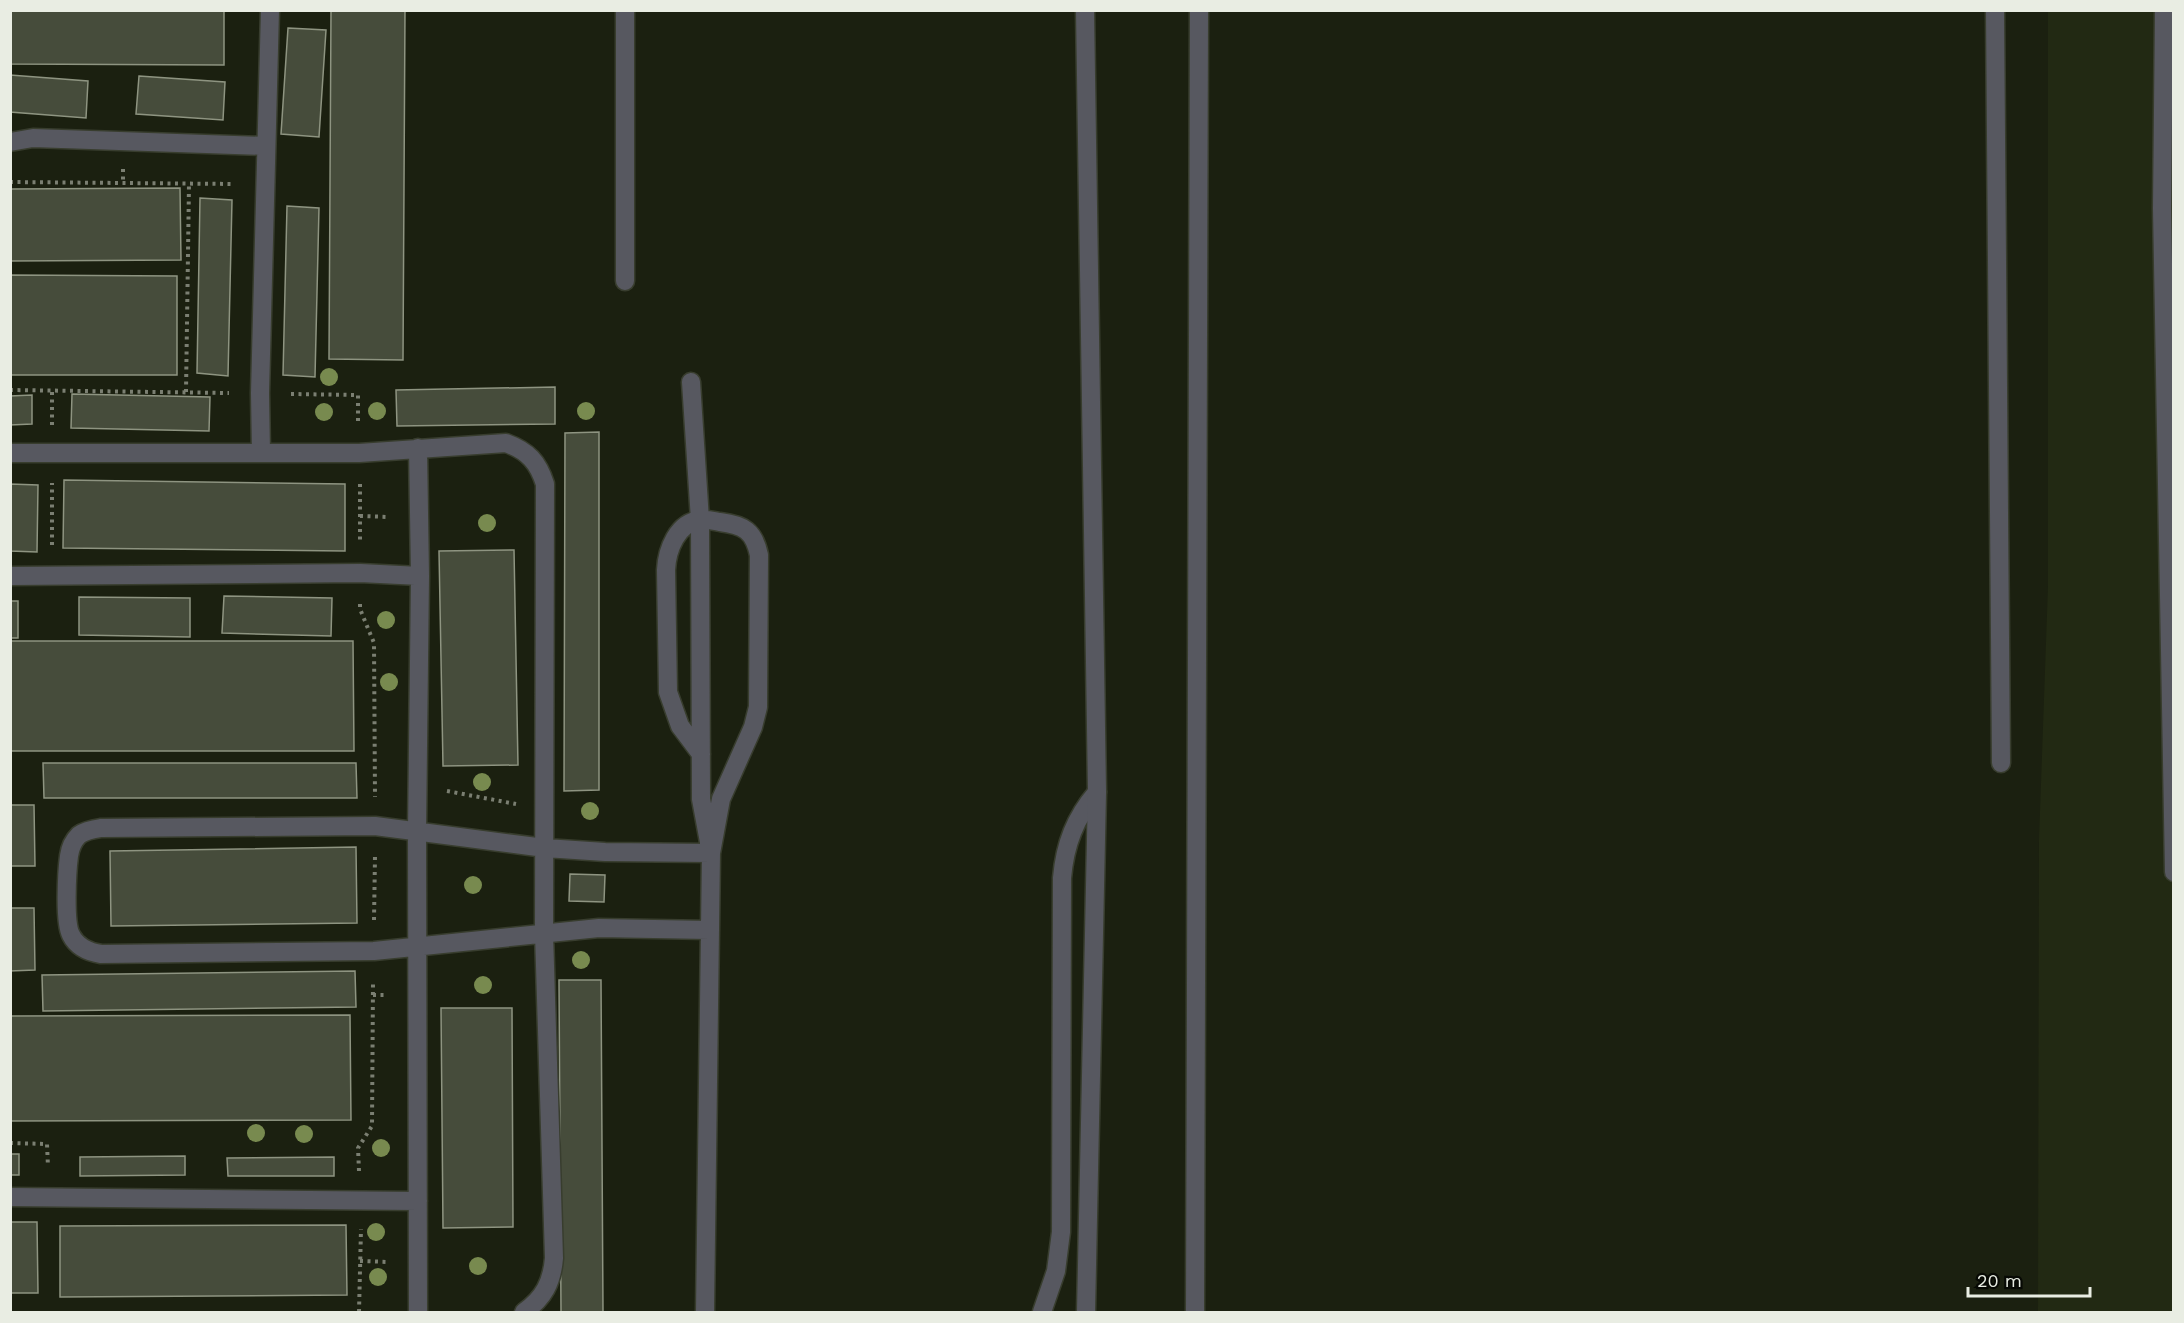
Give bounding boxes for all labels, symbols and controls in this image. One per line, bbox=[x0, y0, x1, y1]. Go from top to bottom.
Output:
scale bar bbox=[1968, 1260, 2090, 1298]
text: 20 m bbox=[1977, 1270, 2022, 1291]

